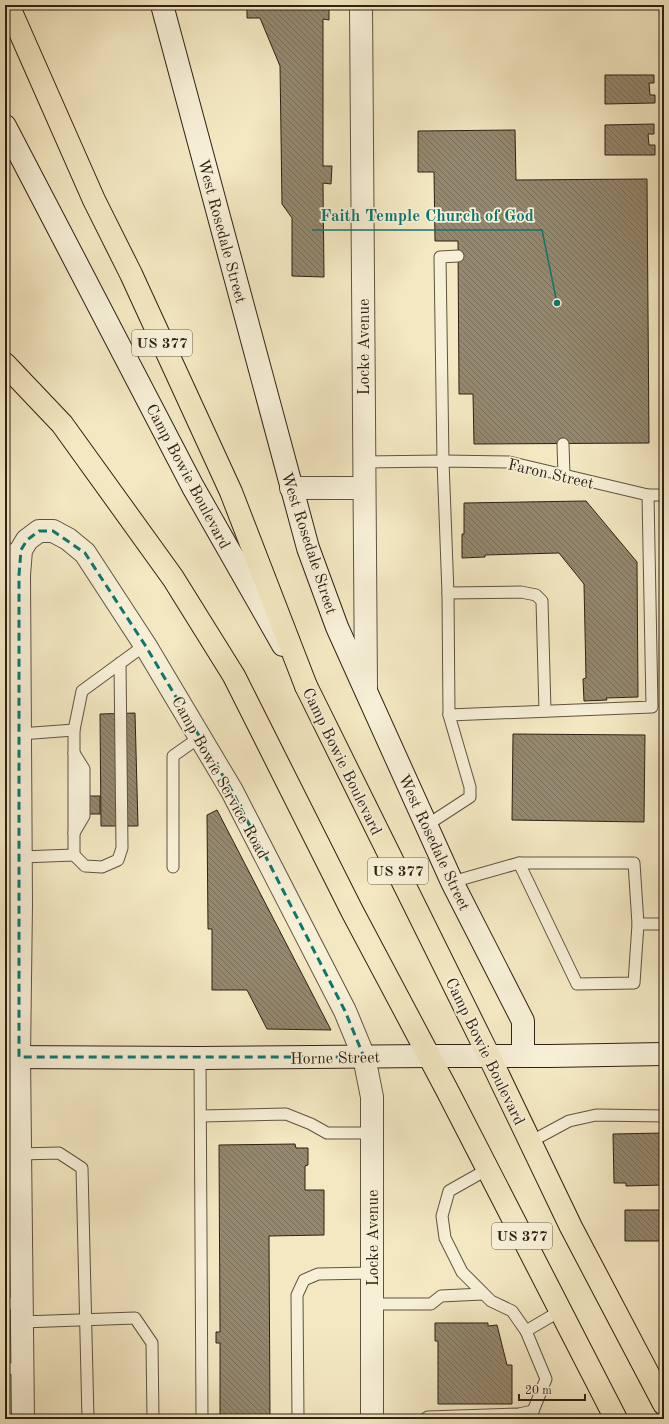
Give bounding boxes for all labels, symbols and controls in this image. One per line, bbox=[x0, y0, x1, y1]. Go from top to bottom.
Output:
street label: West Rosedale Street bbox=[194, 158, 248, 306]
callout: Faith Temple Church of God bbox=[312, 201, 542, 230]
text: Faith Temple Church of God bbox=[320, 208, 534, 225]
street label: Locke Avenue bbox=[357, 299, 373, 395]
road number: US 377 bbox=[132, 330, 192, 356]
street label: Camp Bowie Boulevard bbox=[142, 402, 232, 552]
street label: Faron Street bbox=[506, 457, 595, 493]
street label: West Rosedale Street bbox=[278, 471, 339, 617]
street label: Camp Bowie Boulevard bbox=[299, 686, 384, 838]
street label: Camp Bowie Service Road bbox=[168, 694, 270, 862]
street label: West Rosedale Street bbox=[395, 772, 472, 914]
road number: US 377 bbox=[368, 858, 428, 884]
street label: Camp Bowie Boulevard bbox=[442, 976, 527, 1128]
street label: Horne Street bbox=[290, 1050, 381, 1068]
street label: Locke Avenue bbox=[366, 1190, 382, 1286]
road number: US 377 bbox=[492, 1223, 552, 1249]
scale bar bbox=[519, 1376, 585, 1402]
text: 20 m bbox=[525, 1385, 552, 1397]

